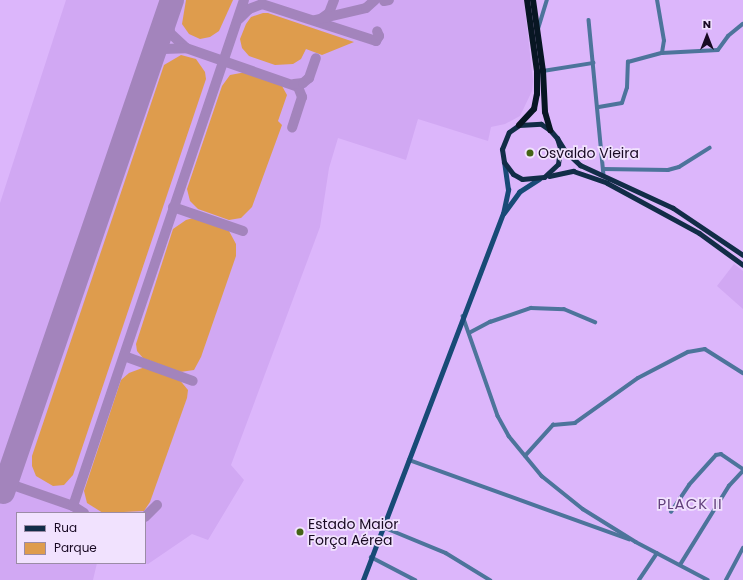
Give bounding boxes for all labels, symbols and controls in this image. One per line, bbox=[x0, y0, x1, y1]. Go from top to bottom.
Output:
north arrow bbox=[687, 16, 727, 56]
text: N bbox=[703, 16, 711, 32]
place label: Osvaldo Vieira bbox=[538, 145, 639, 161]
marker: Osvaldo Vieira bbox=[525, 148, 535, 158]
district label: PLACK II bbox=[657, 495, 723, 513]
legend bbox=[16, 512, 146, 564]
place label: Estado Maior Força Aérea bbox=[308, 516, 398, 548]
text: Rua bbox=[54, 519, 77, 536]
marker: Estado Maior Força Aérea bbox=[295, 527, 305, 537]
text: Parque bbox=[54, 539, 97, 556]

